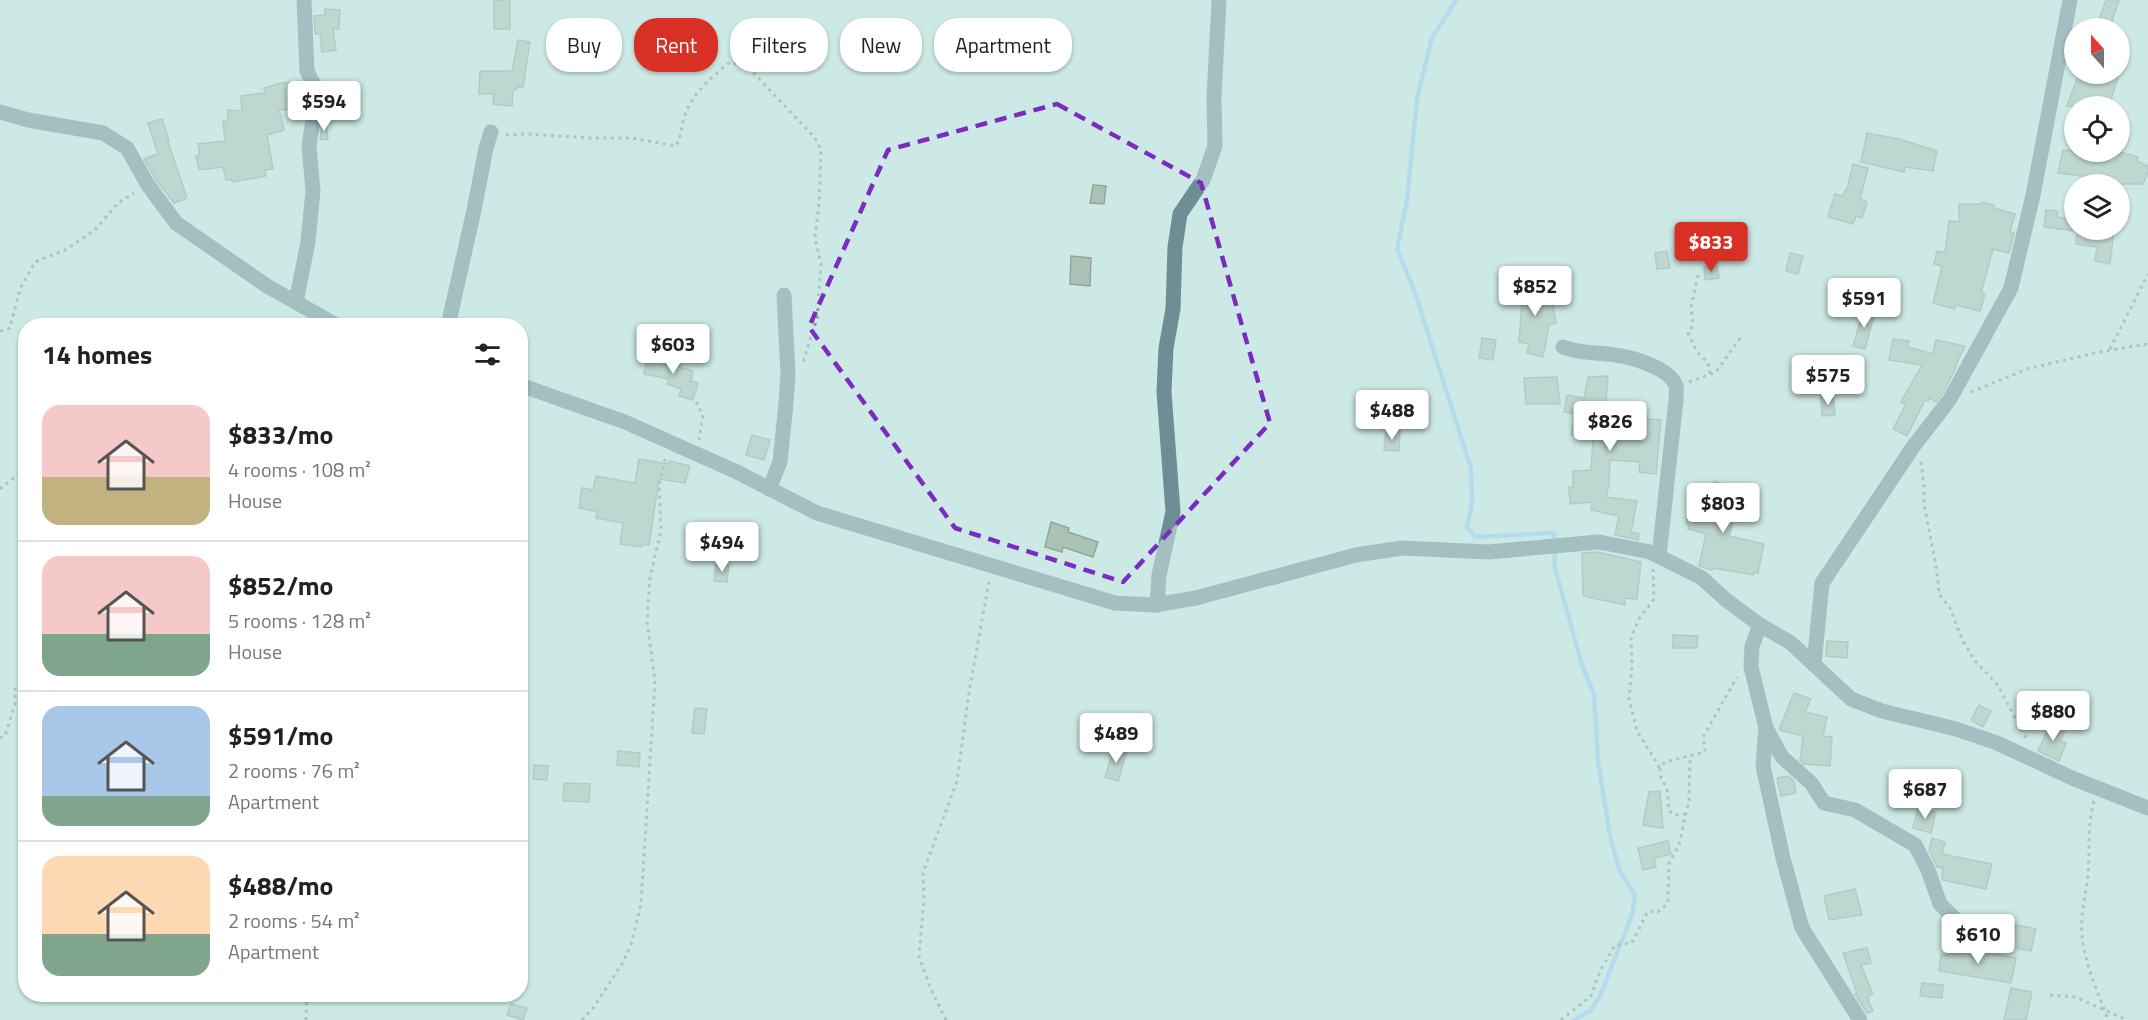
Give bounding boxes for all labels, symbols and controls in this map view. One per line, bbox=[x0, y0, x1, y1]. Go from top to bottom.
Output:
chip: Buy bbox=[546, 18, 622, 72]
chip: Rent bbox=[634, 18, 718, 72]
chip: Filters bbox=[730, 18, 828, 72]
chip: New bbox=[840, 18, 922, 72]
chip: Apartment bbox=[934, 18, 1072, 72]
north arrow bbox=[2064, 18, 2130, 84]
map controls bbox=[2064, 18, 2130, 240]
pin: $594 bbox=[288, 81, 360, 132]
text: $594 bbox=[302, 85, 346, 116]
button: locate bbox=[2064, 96, 2130, 162]
button: layers bbox=[2064, 174, 2130, 240]
pin: $833 bbox=[1675, 222, 1747, 273]
text: $833 bbox=[1689, 226, 1733, 257]
pin: $852 bbox=[1499, 266, 1571, 317]
text: $852 bbox=[1513, 270, 1557, 301]
pin: $591 bbox=[1828, 278, 1900, 329]
text: $591 bbox=[1842, 282, 1886, 313]
pin: $603 bbox=[637, 324, 709, 375]
text: $603 bbox=[651, 328, 695, 359]
text: 14 homes bbox=[42, 335, 152, 374]
icon: filters bbox=[471, 338, 504, 371]
pin: $575 bbox=[1792, 355, 1864, 406]
text: $575 bbox=[1806, 359, 1850, 390]
pin: $488 bbox=[1356, 390, 1428, 441]
text: $488 bbox=[1370, 394, 1414, 425]
pin: $826 bbox=[1574, 401, 1646, 452]
text: $826 bbox=[1588, 405, 1632, 436]
text: $833/mo bbox=[228, 415, 333, 454]
icon: home bbox=[90, 429, 162, 501]
text: 4 rooms · 108 m² bbox=[228, 454, 371, 485]
pin: $803 bbox=[1687, 483, 1759, 534]
text: House bbox=[228, 485, 282, 516]
text: $803 bbox=[1701, 487, 1745, 518]
pin: $494 bbox=[686, 522, 758, 573]
text: $494 bbox=[700, 526, 744, 557]
text: $852/mo bbox=[228, 566, 333, 605]
icon: home bbox=[90, 580, 162, 652]
text: 5 rooms · 128 m² bbox=[228, 605, 371, 636]
text: House bbox=[228, 636, 282, 667]
pin: $880 bbox=[2017, 691, 2089, 742]
text: $880 bbox=[2031, 695, 2075, 726]
pin: $489 bbox=[1080, 713, 1152, 764]
text: $591/mo bbox=[228, 716, 333, 755]
text: $489 bbox=[1094, 717, 1138, 748]
icon: home bbox=[90, 730, 162, 802]
text: 2 rooms · 76 m² bbox=[228, 755, 360, 786]
pin: $687 bbox=[1889, 769, 1961, 820]
text: $687 bbox=[1903, 773, 1947, 804]
text: Apartment bbox=[228, 786, 319, 817]
text: $488/mo bbox=[228, 866, 333, 905]
icon: home bbox=[90, 880, 162, 952]
text: 2 rooms · 54 m² bbox=[228, 905, 360, 936]
pin: $610 bbox=[1942, 914, 2014, 965]
text: $610 bbox=[1956, 918, 2000, 949]
text: Apartment bbox=[228, 936, 319, 967]

